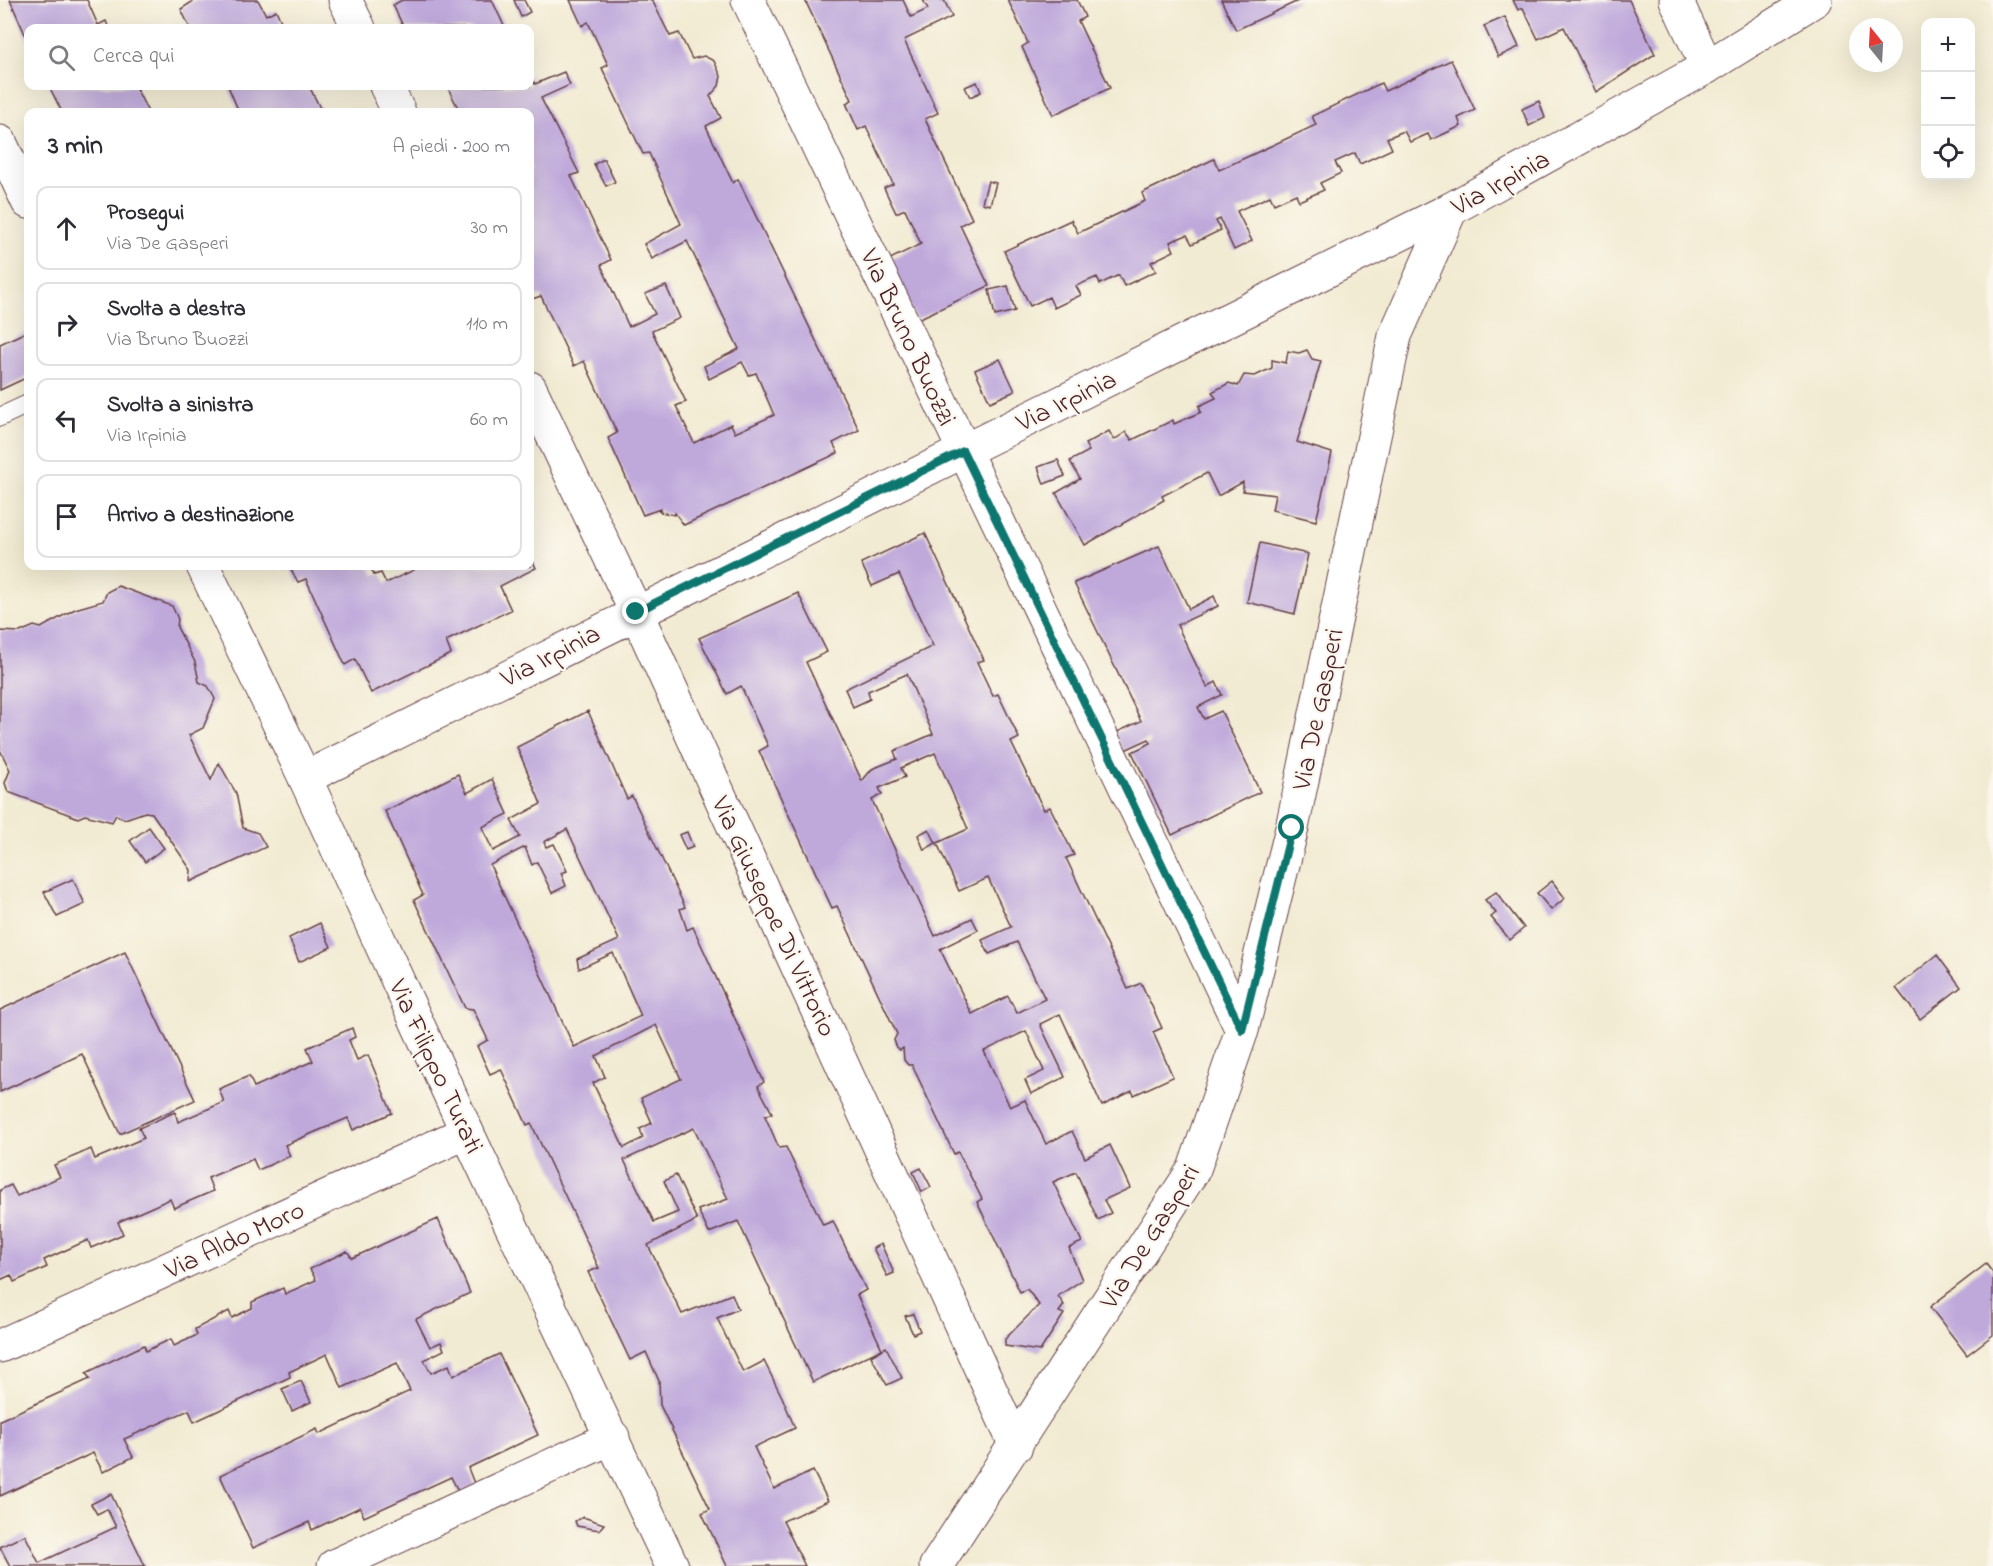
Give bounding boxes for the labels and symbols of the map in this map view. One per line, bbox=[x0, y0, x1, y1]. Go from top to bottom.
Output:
north arrow bbox=[1849, 18, 1903, 72]
street label: Via Irpinia bbox=[1444, 141, 1558, 228]
street label: Via Bruno Buozzi bbox=[848, 242, 965, 433]
street label: Via Irpinia bbox=[1009, 361, 1124, 444]
route end bbox=[622, 598, 648, 624]
street label: Via Irpinia bbox=[494, 616, 608, 699]
street label: Via De Gasperi bbox=[1283, 625, 1356, 795]
street label: Via Giuseppe Di Vittorio bbox=[699, 790, 846, 1044]
route start bbox=[1278, 814, 1304, 840]
street label: Via Filippo Turati bbox=[377, 973, 492, 1161]
street label: Via De Gasperi bbox=[1091, 1157, 1211, 1318]
street label: Via Aldo Moro bbox=[158, 1192, 311, 1291]

